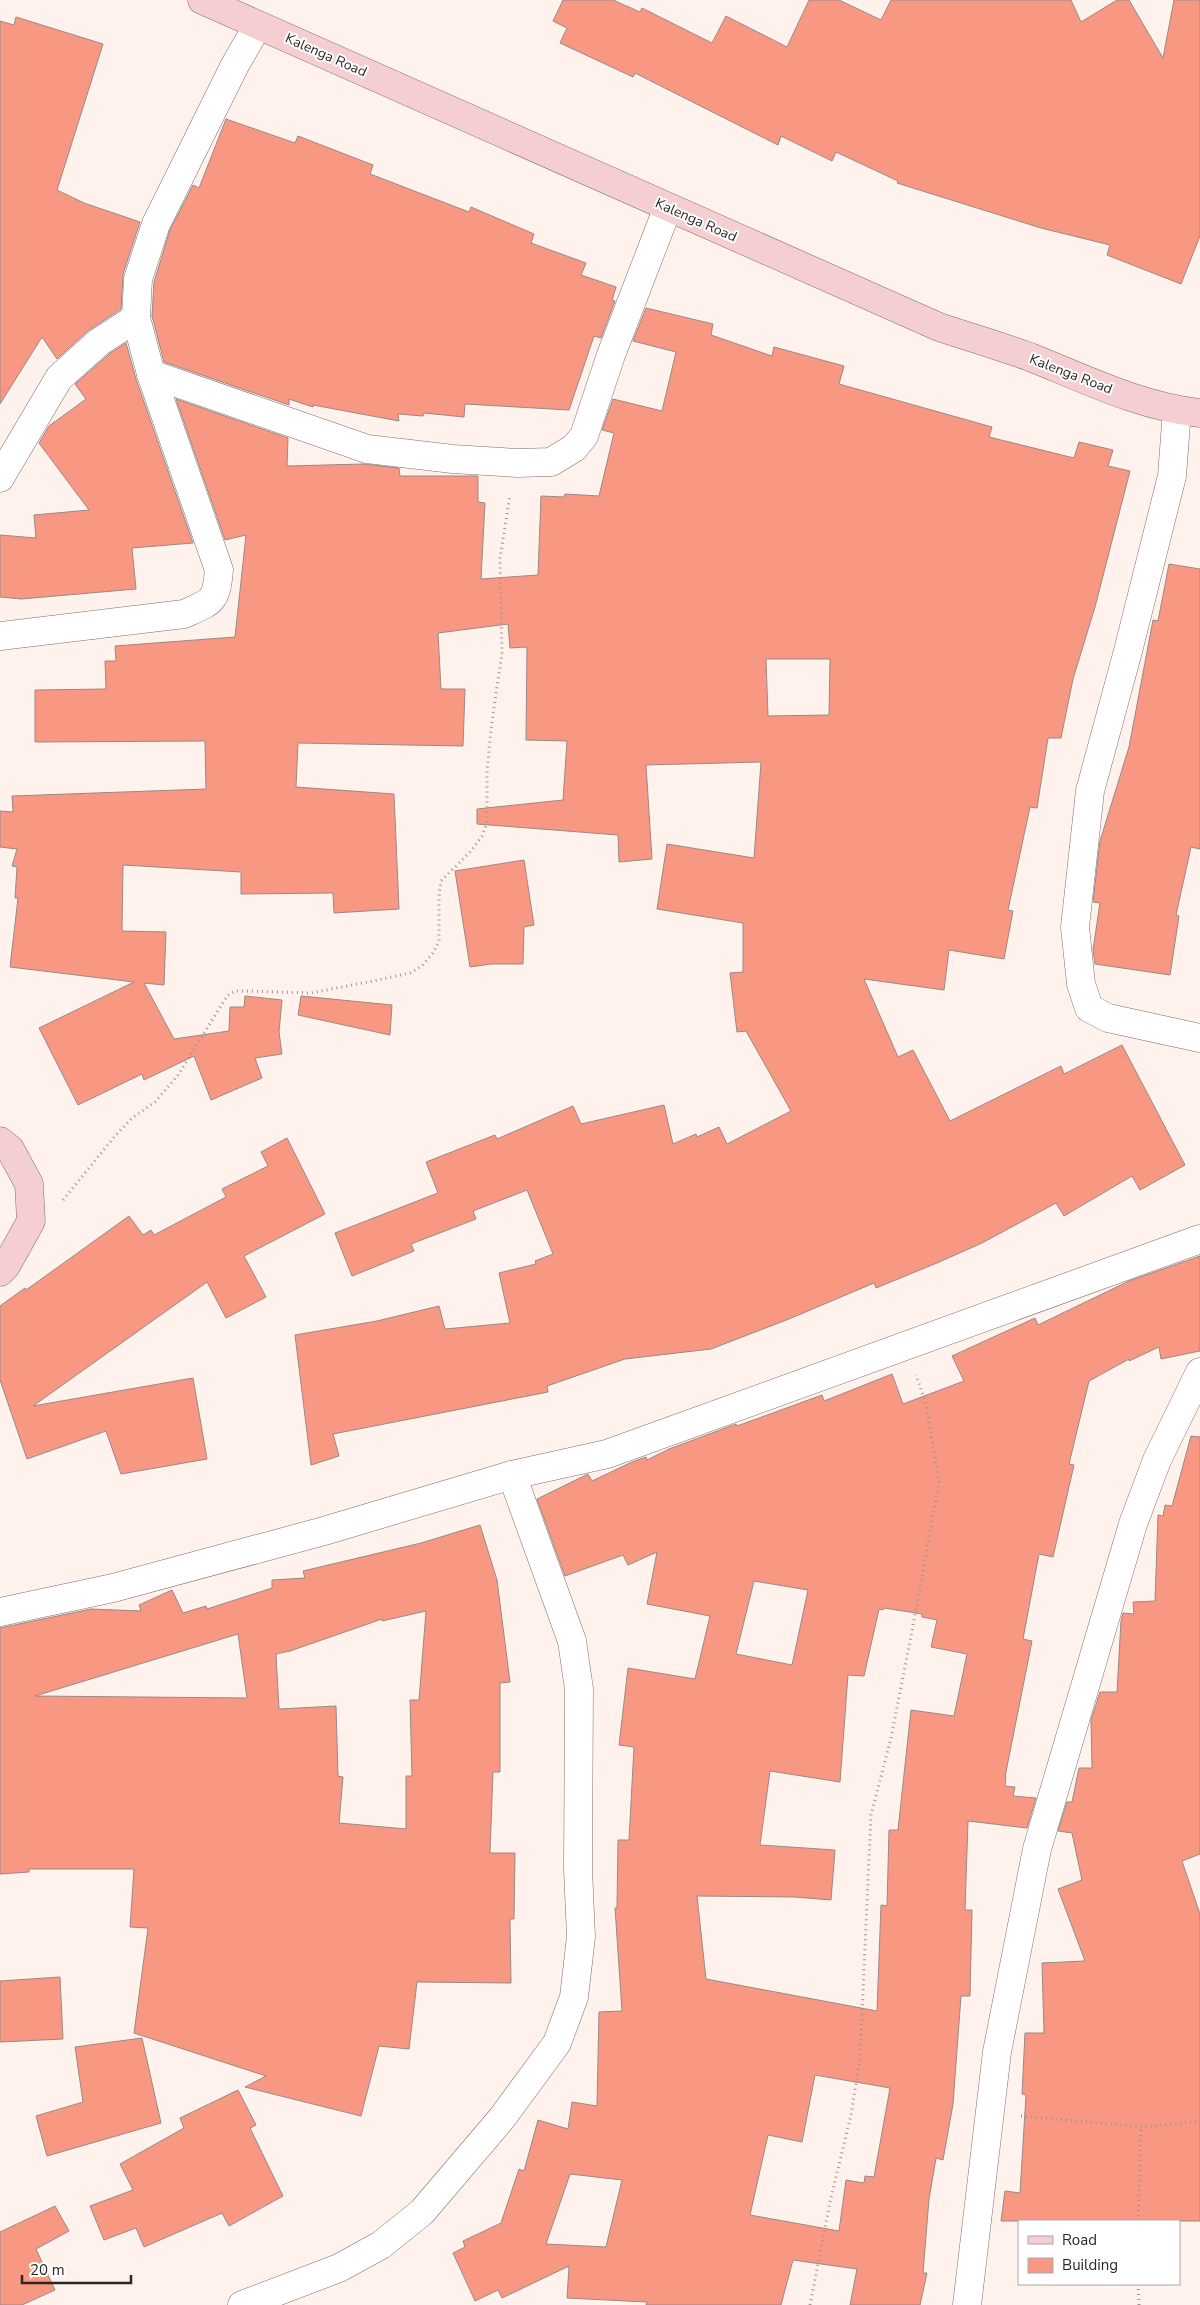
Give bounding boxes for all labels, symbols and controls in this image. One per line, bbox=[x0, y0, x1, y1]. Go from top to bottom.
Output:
street label: Kalenga Road bbox=[282, 29, 370, 81]
street label: Kalenga Road bbox=[652, 194, 740, 246]
street label: Kalenga Road bbox=[1027, 349, 1115, 399]
legend bbox=[1018, 2220, 1180, 2285]
text: Road bbox=[1062, 2230, 1097, 2250]
scale bar bbox=[22, 2252, 131, 2284]
text: Building bbox=[1062, 2255, 1118, 2275]
text: 20 m bbox=[30, 2260, 65, 2280]

